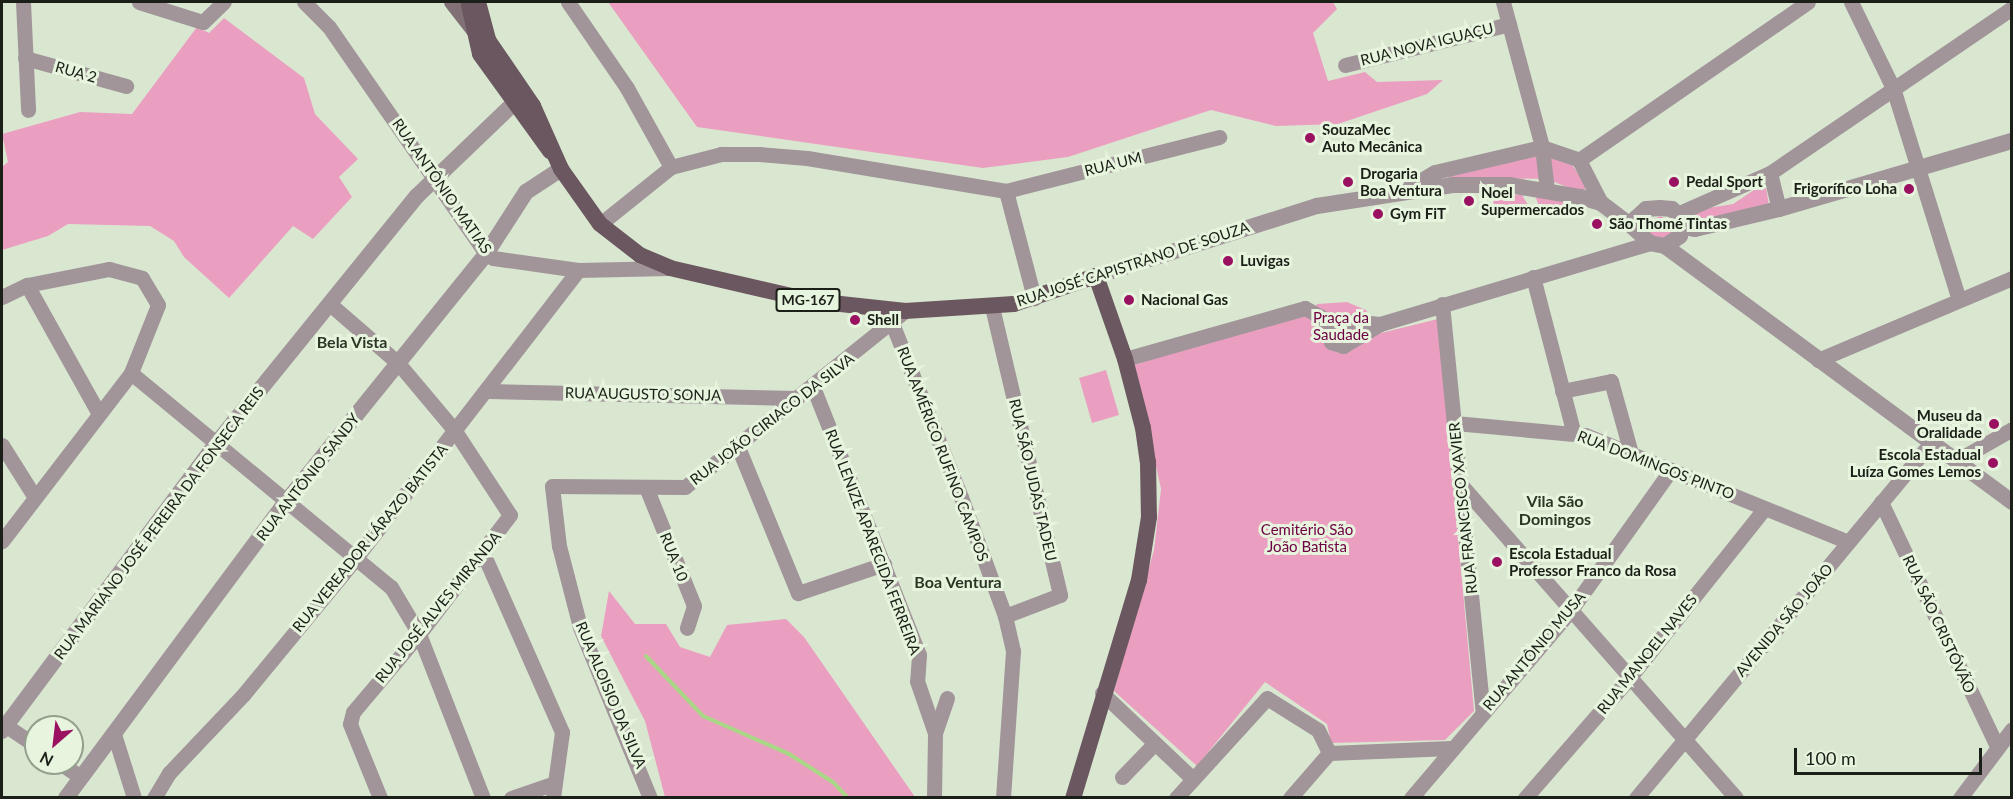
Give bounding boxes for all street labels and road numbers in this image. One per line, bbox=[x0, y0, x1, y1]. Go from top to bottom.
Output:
street label: RUA NOVA IGUAÇU bbox=[1358, 19, 1496, 69]
street label: RUA 2 bbox=[53, 57, 99, 87]
street label: RUA ANTÔNIO MATIAS bbox=[388, 114, 496, 258]
street label: RUA UM bbox=[1082, 148, 1144, 180]
street label: RUA JOSÉ CAPISTRANO DE SOUZA bbox=[1014, 218, 1252, 310]
road number: MG-167 bbox=[775, 289, 841, 311]
street label: RUA AMÉRICO RUFINO CAMPOS bbox=[893, 344, 993, 564]
street label: RUA JOÃO CIRIACO DA SILVA bbox=[686, 349, 858, 489]
street label: RUA MARIANO JOSÉ PEREIRA DA FONSECA REIS bbox=[50, 382, 268, 664]
street label: RUA AUGUSTO SONJA bbox=[564, 384, 722, 404]
street label: RUA SÃO JUDAS TADEU bbox=[1005, 396, 1061, 564]
street label: RUA ANTÔNIO SANDY bbox=[252, 409, 364, 545]
street label: RUA FRANCISCO XAVIER bbox=[1445, 421, 1481, 595]
street label: RUA LENIZE APARECIDA FERREIRA bbox=[821, 426, 925, 658]
street label: RUA DOMINGOS PINTO bbox=[1575, 427, 1737, 503]
street label: RUA VEREADOR LÁRAZO BATISTA bbox=[288, 440, 452, 636]
street label: RUA JOSÉ ALVES MIRANDA bbox=[371, 527, 505, 687]
street label: RUA 10 bbox=[656, 530, 692, 584]
street label: RUA SÃO CRISTÓVÃO bbox=[1899, 552, 1979, 696]
street label: AVENIDA SÃO JOÃO bbox=[1731, 560, 1837, 680]
street label: RUA ANTÔNIO MUSA bbox=[1479, 588, 1589, 714]
street label: RUA MANOEL NAVES bbox=[1593, 590, 1701, 718]
street label: RUA ALOISIO DA SILVA bbox=[572, 618, 650, 772]

